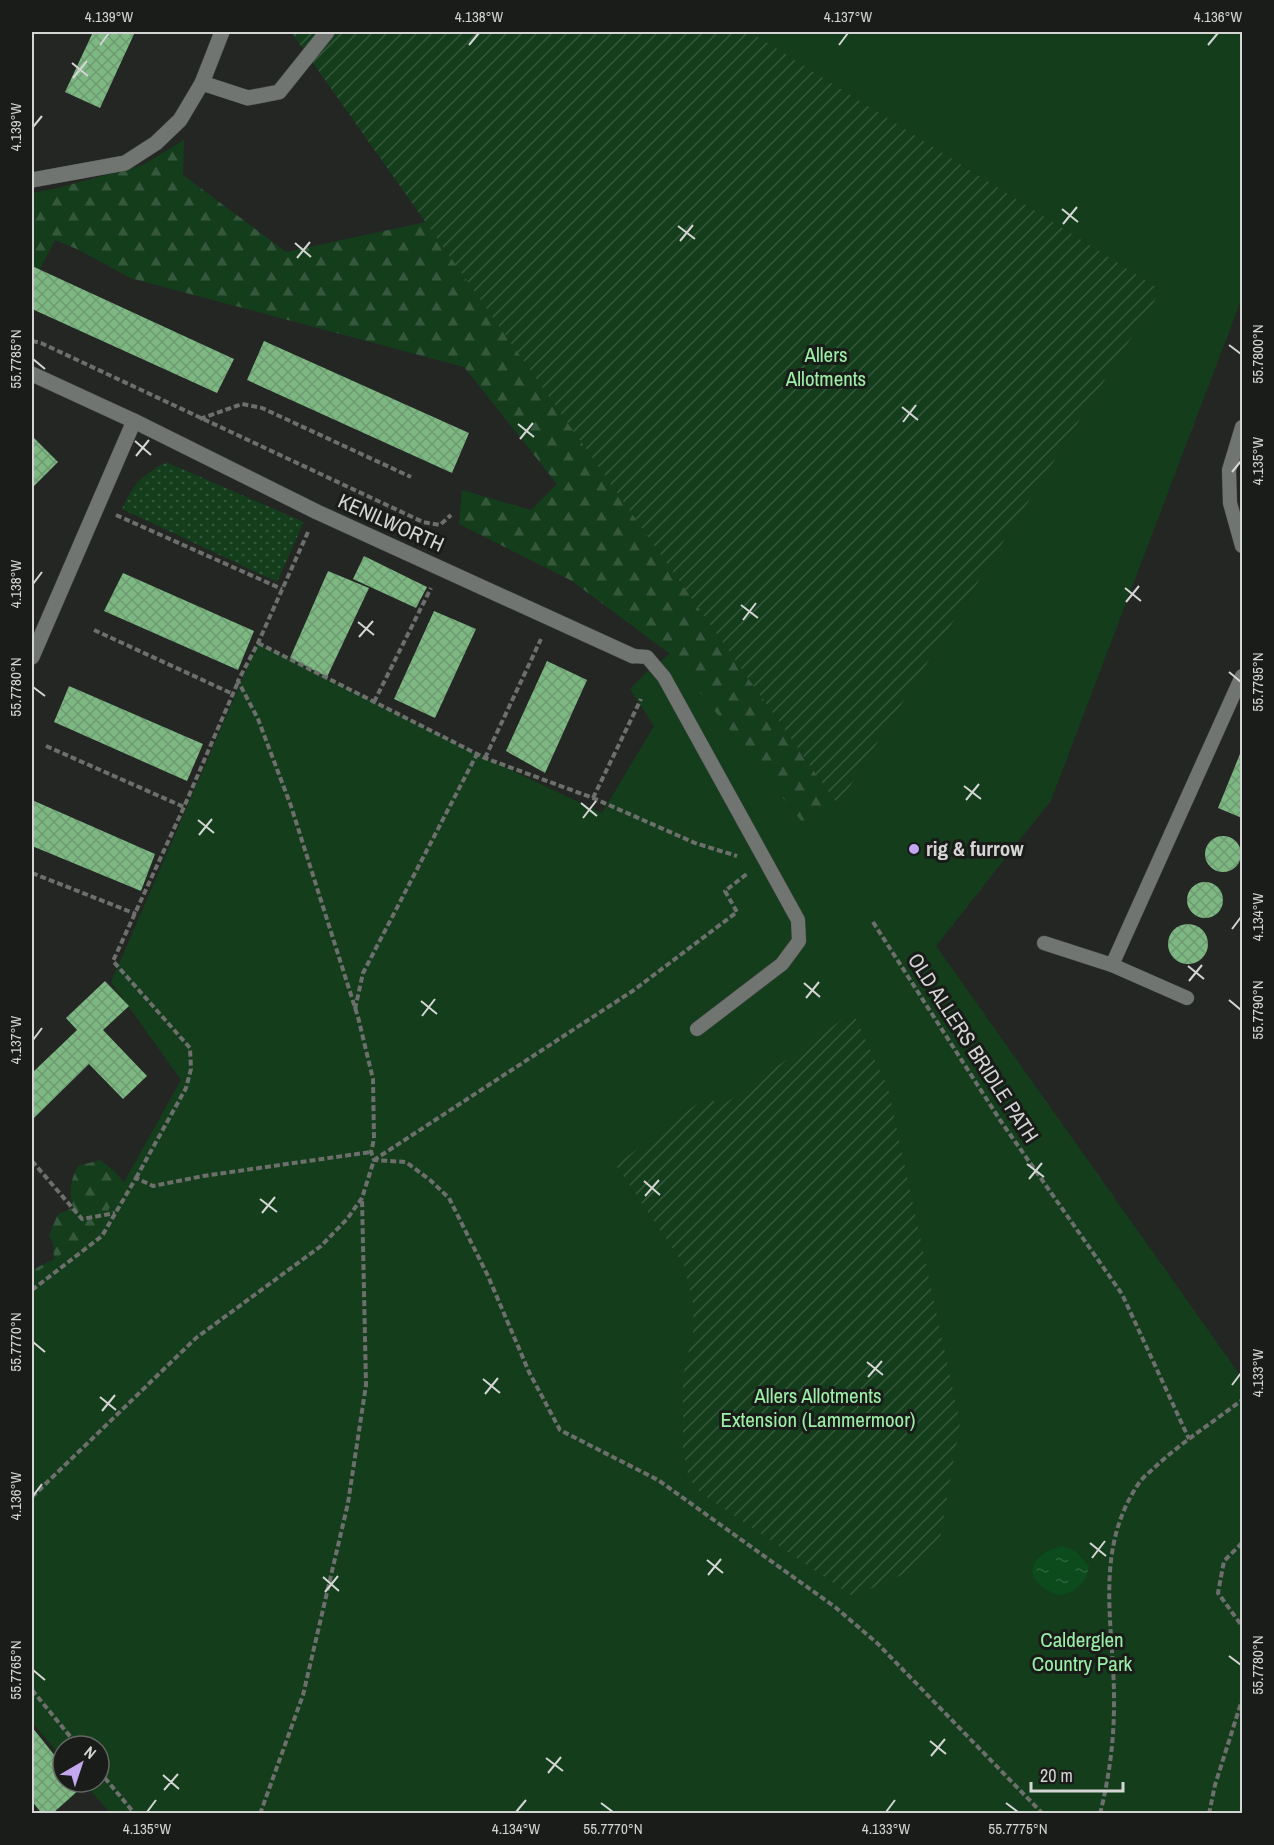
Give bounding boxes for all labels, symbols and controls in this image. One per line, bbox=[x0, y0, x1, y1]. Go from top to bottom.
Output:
text: 4.139°W bbox=[85, 6, 134, 27]
text: 4.138°W bbox=[455, 6, 504, 27]
text: 4.137°W bbox=[824, 6, 873, 27]
text: 4.136°W bbox=[1194, 6, 1243, 27]
text: 4.139°W bbox=[5, 102, 26, 151]
text: 55.7800°N bbox=[1247, 324, 1268, 384]
text: 55.7785°N bbox=[5, 329, 26, 389]
park label: Allers Allotments bbox=[785, 340, 866, 393]
text: 4.135°W bbox=[1247, 436, 1268, 485]
street label: KENILWORTH bbox=[334, 486, 449, 559]
text: 4.138°W bbox=[5, 559, 26, 608]
text: 55.7795°N bbox=[1247, 652, 1268, 712]
text: 55.7780°N bbox=[5, 657, 26, 717]
place label: rig & furrow bbox=[926, 834, 1024, 863]
marker: rig & furrow bbox=[907, 842, 921, 856]
text: 4.134°W bbox=[1247, 892, 1268, 941]
street label: OLD ALLERS BRIDLE PATH bbox=[901, 947, 1046, 1148]
text: 55.7790°N bbox=[1247, 980, 1268, 1040]
text: 4.137°W bbox=[5, 1015, 26, 1064]
text: 55.7770°N bbox=[5, 1312, 26, 1372]
text: 4.133°W bbox=[1247, 1348, 1268, 1397]
park label: Allers Allotments Extension (Lammermoor) bbox=[720, 1381, 916, 1434]
text: 4.136°W bbox=[5, 1471, 26, 1520]
park label: Calderglen Country Park bbox=[1032, 1625, 1133, 1678]
text: 55.7780°N bbox=[1247, 1635, 1268, 1695]
text: 55.7765°N bbox=[5, 1640, 26, 1700]
north arrow bbox=[51, 1734, 111, 1794]
text: N bbox=[80, 1741, 101, 1764]
scale bar bbox=[1031, 1755, 1122, 1793]
text: 20 m bbox=[1040, 1763, 1073, 1788]
text: 4.135°W bbox=[123, 1818, 172, 1839]
text: 4.134°W bbox=[492, 1818, 541, 1839]
text: 55.7770°N bbox=[583, 1818, 643, 1839]
text: 4.133°W bbox=[862, 1818, 911, 1839]
text: 55.7775°N bbox=[988, 1818, 1048, 1839]

